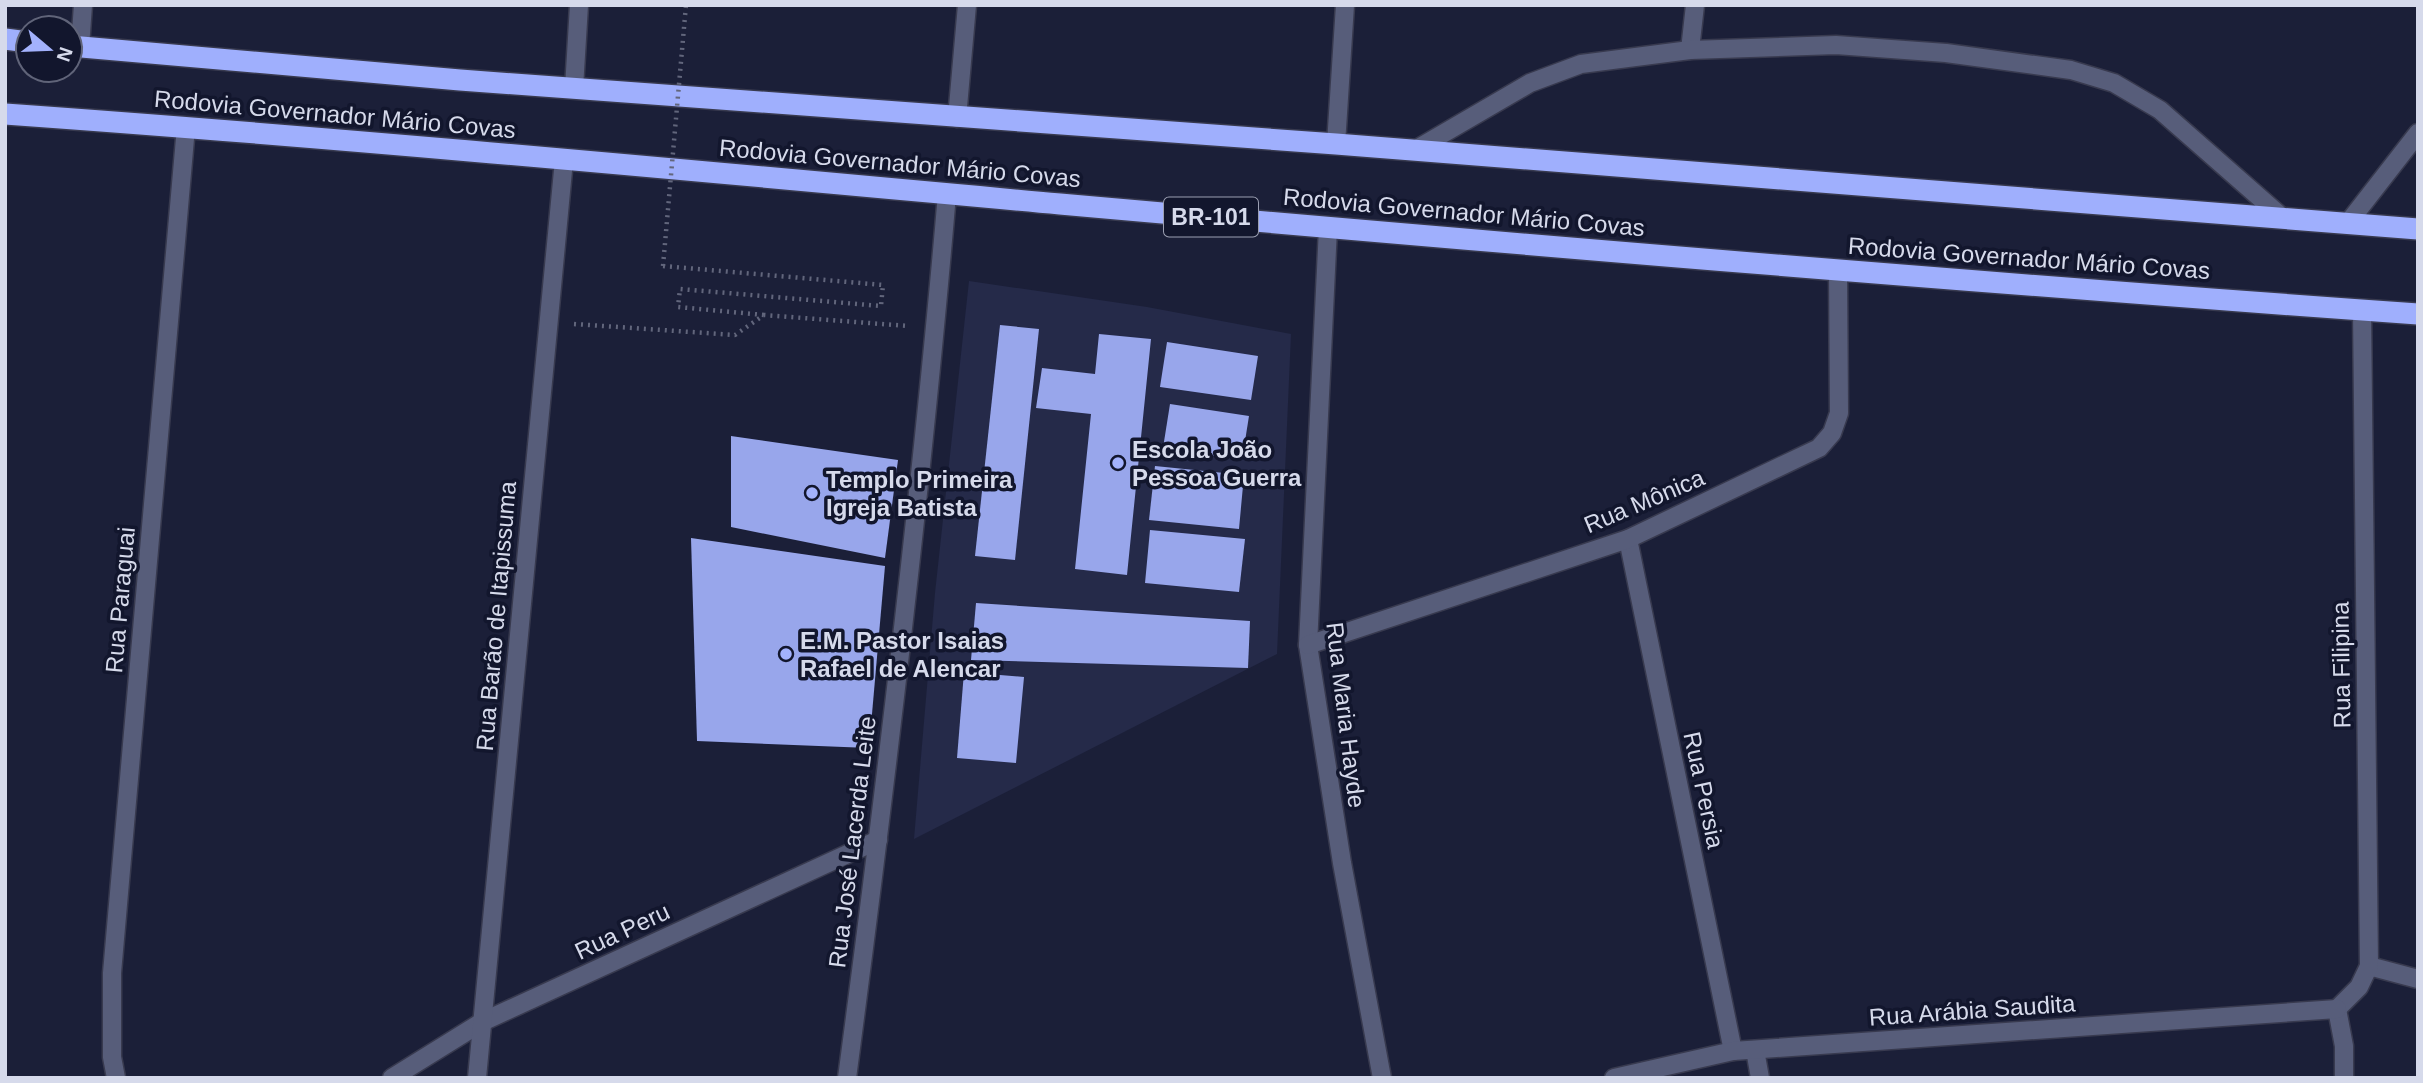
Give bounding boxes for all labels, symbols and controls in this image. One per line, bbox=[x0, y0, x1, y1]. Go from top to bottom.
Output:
north arrow bbox=[14, 14, 84, 84]
text: N bbox=[52, 44, 77, 64]
street label: Rodovia Governador Mário Covas bbox=[153, 85, 517, 143]
street label: Rodovia Governador Mário Covas bbox=[718, 134, 1082, 192]
street label: Rodovia Governador Mário Covas bbox=[1282, 183, 1646, 241]
road number: BR-101 bbox=[1164, 198, 1258, 236]
street label: Rodovia Governador Mário Covas bbox=[1847, 232, 2211, 284]
place label: Escola João Pessoa Guerra bbox=[1132, 436, 1302, 491]
marker: Escola João Pessoa Guerra bbox=[1110, 455, 1126, 471]
street label: Rua Mônica bbox=[1580, 463, 1709, 538]
place label: Templo Primeira Igreja Batista bbox=[826, 466, 1013, 521]
street label: Rua Barão de Itapissuma bbox=[471, 479, 521, 752]
marker: Templo Primeira Igreja Batista bbox=[804, 485, 820, 501]
street label: Rua Paraguai bbox=[100, 526, 140, 674]
street label: Rua Filipina bbox=[2326, 601, 2356, 729]
street label: Rua Maria Hayde bbox=[1321, 621, 1371, 809]
place label: E.M. Pastor Isaias Rafael de Alencar bbox=[800, 627, 1004, 682]
marker: E.M. Pastor Isaias Rafael de Alencar bbox=[778, 646, 794, 662]
street label: Rua José Lacerda Leite bbox=[823, 715, 881, 969]
street label: Rua Persia bbox=[1678, 729, 1730, 852]
street label: Rua Peru bbox=[570, 897, 674, 965]
street label: Rua Arábia Saudita bbox=[1868, 989, 2077, 1031]

